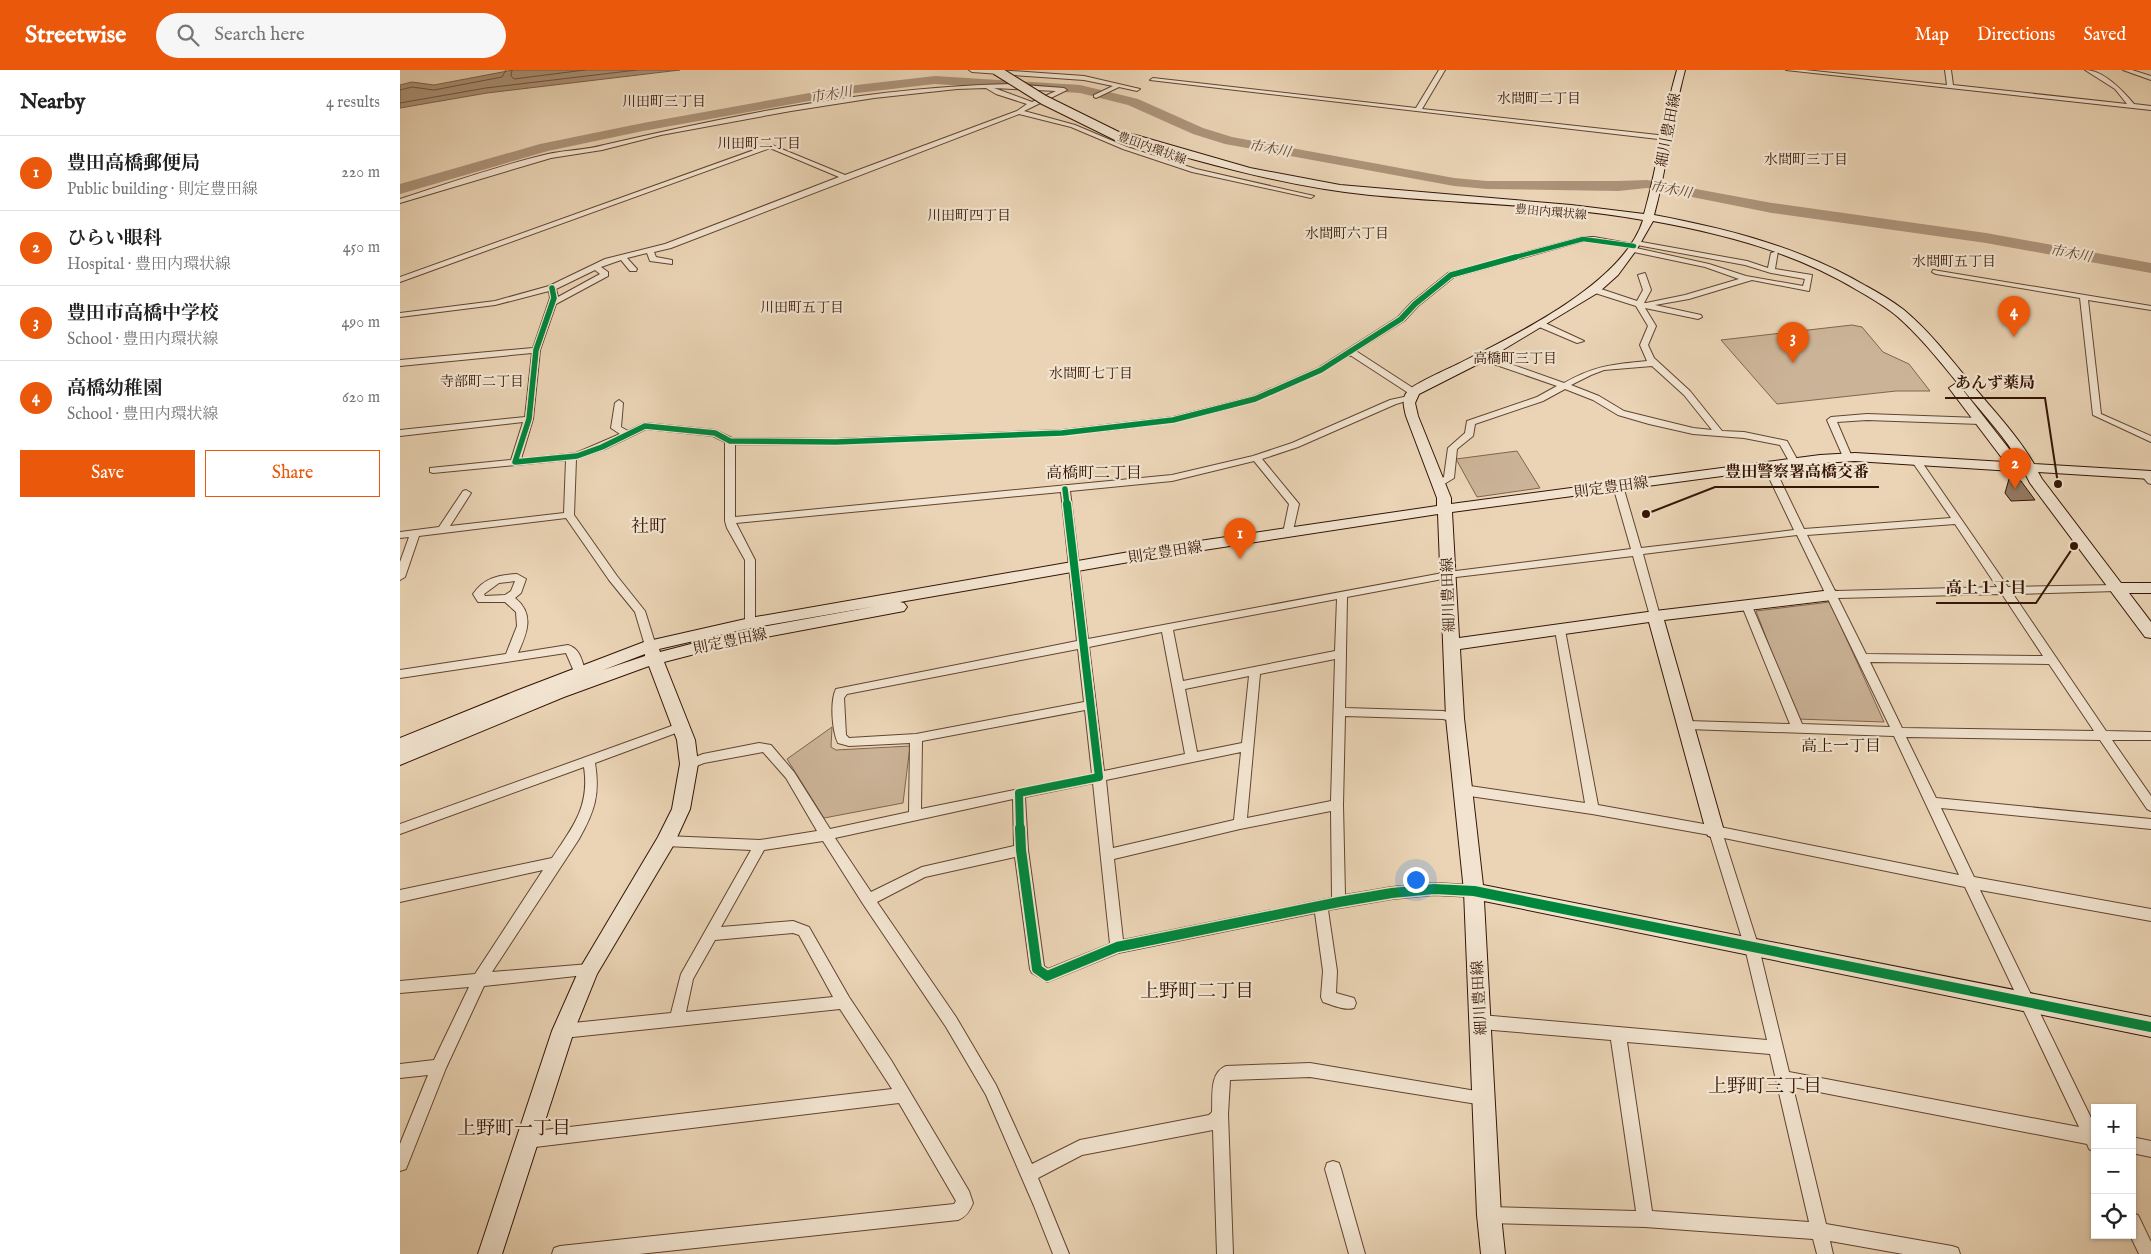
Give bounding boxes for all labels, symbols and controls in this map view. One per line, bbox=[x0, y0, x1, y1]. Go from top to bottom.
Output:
search box bbox=[156, 13, 506, 58]
text: Streetwise bbox=[25, 20, 126, 51]
icon: search bbox=[174, 21, 202, 49]
text: Search here bbox=[214, 23, 305, 47]
text: Map bbox=[1915, 24, 1949, 47]
text: Directions bbox=[1977, 24, 2055, 47]
text: Saved bbox=[2083, 24, 2126, 47]
water label: 市木川 bbox=[809, 83, 855, 107]
text: Nearby bbox=[20, 89, 85, 116]
district label: 水間町二丁目 bbox=[1497, 90, 1581, 108]
street label: 細川豊田線 bbox=[1652, 91, 1685, 169]
text: 4 results bbox=[326, 93, 380, 113]
district label: 川田町三丁目 bbox=[622, 93, 706, 111]
street label: 豊田内環状線 bbox=[1115, 129, 1188, 168]
district label: 川田町二丁目 bbox=[717, 135, 801, 153]
water label: 市木川 bbox=[1248, 136, 1294, 162]
district label: 水間町三丁目 bbox=[1764, 151, 1848, 169]
text: 豊田高橋郵便局 bbox=[67, 152, 200, 176]
text: 1 bbox=[33, 163, 39, 183]
text: 220 m bbox=[341, 163, 380, 183]
water label: 市木川 bbox=[1649, 177, 1695, 203]
text: Public building · 則定豊田線 bbox=[67, 180, 258, 200]
street label: 豊田内環状線 bbox=[1514, 202, 1587, 223]
district label: 川田町四丁目 bbox=[927, 207, 1011, 225]
district label: 水間町六丁目 bbox=[1305, 225, 1389, 243]
text: ひらい眼科 bbox=[67, 227, 162, 251]
text: 2 bbox=[32, 238, 40, 258]
text: 450 m bbox=[343, 238, 380, 258]
water label: 市木川 bbox=[2049, 241, 2095, 267]
district label: 水間町五丁目 bbox=[1912, 253, 1996, 271]
text: Hospital · 豊田内環状線 bbox=[67, 255, 231, 275]
pin: 4 bbox=[1998, 296, 2030, 337]
district label: 川田町五丁目 bbox=[760, 299, 844, 317]
text: 豊田市高橋中学校 bbox=[67, 302, 219, 326]
text: 3 bbox=[33, 313, 39, 333]
text: 490 m bbox=[341, 313, 380, 333]
pin: 3 bbox=[1777, 322, 1809, 363]
text: School · 豊田内環状線 bbox=[67, 330, 219, 350]
district label: 高橋町三丁目 bbox=[1473, 350, 1557, 368]
district label: 水間町七丁目 bbox=[1049, 365, 1133, 383]
callout: あんず薬局 bbox=[1945, 367, 2045, 398]
district label: 寺部町二丁目 bbox=[440, 373, 524, 391]
text: あんず薬局 bbox=[1955, 374, 2035, 394]
text: 高橋幼稚園 bbox=[67, 377, 162, 401]
text: 4 bbox=[32, 388, 40, 408]
text: 620 m bbox=[342, 388, 380, 408]
text: School · 豊田内環状線 bbox=[67, 405, 219, 425]
pin: 2 bbox=[1999, 448, 2031, 489]
button: Save bbox=[20, 450, 195, 497]
button: Share bbox=[205, 450, 380, 497]
callout: 豊田警察署高橋交番 bbox=[1715, 456, 1879, 487]
text: 豊田警察署高橋交番 bbox=[1725, 463, 1869, 483]
district label: 高橋町二丁目 bbox=[1046, 464, 1142, 484]
street label: 則定豊田線 bbox=[1573, 473, 1650, 502]
district label: 社町 bbox=[631, 516, 667, 539]
pin: 1 bbox=[1224, 518, 1256, 559]
street label: 則定豊田線 bbox=[1127, 537, 1204, 568]
street label: 細川豊田線 bbox=[1438, 557, 1459, 633]
callout: 高上１丁目 bbox=[1936, 572, 2036, 603]
text: 高上１丁目 bbox=[1946, 579, 2026, 599]
street label: 則定豊田線 bbox=[691, 624, 769, 659]
district label: 高上一丁目 bbox=[1801, 737, 1881, 757]
your location bbox=[1403, 867, 1429, 893]
street label: 細川豊田線 bbox=[1468, 960, 1491, 1036]
district label: 上野町二丁目 bbox=[1140, 980, 1254, 1004]
district label: 上野町三丁目 bbox=[1708, 1075, 1822, 1099]
map controls bbox=[2091, 1104, 2136, 1239]
button: + bbox=[2091, 1104, 2136, 1149]
district label: 上野町一丁目 bbox=[457, 1117, 571, 1141]
button: − bbox=[2091, 1149, 2136, 1194]
button: locate bbox=[2091, 1194, 2136, 1239]

